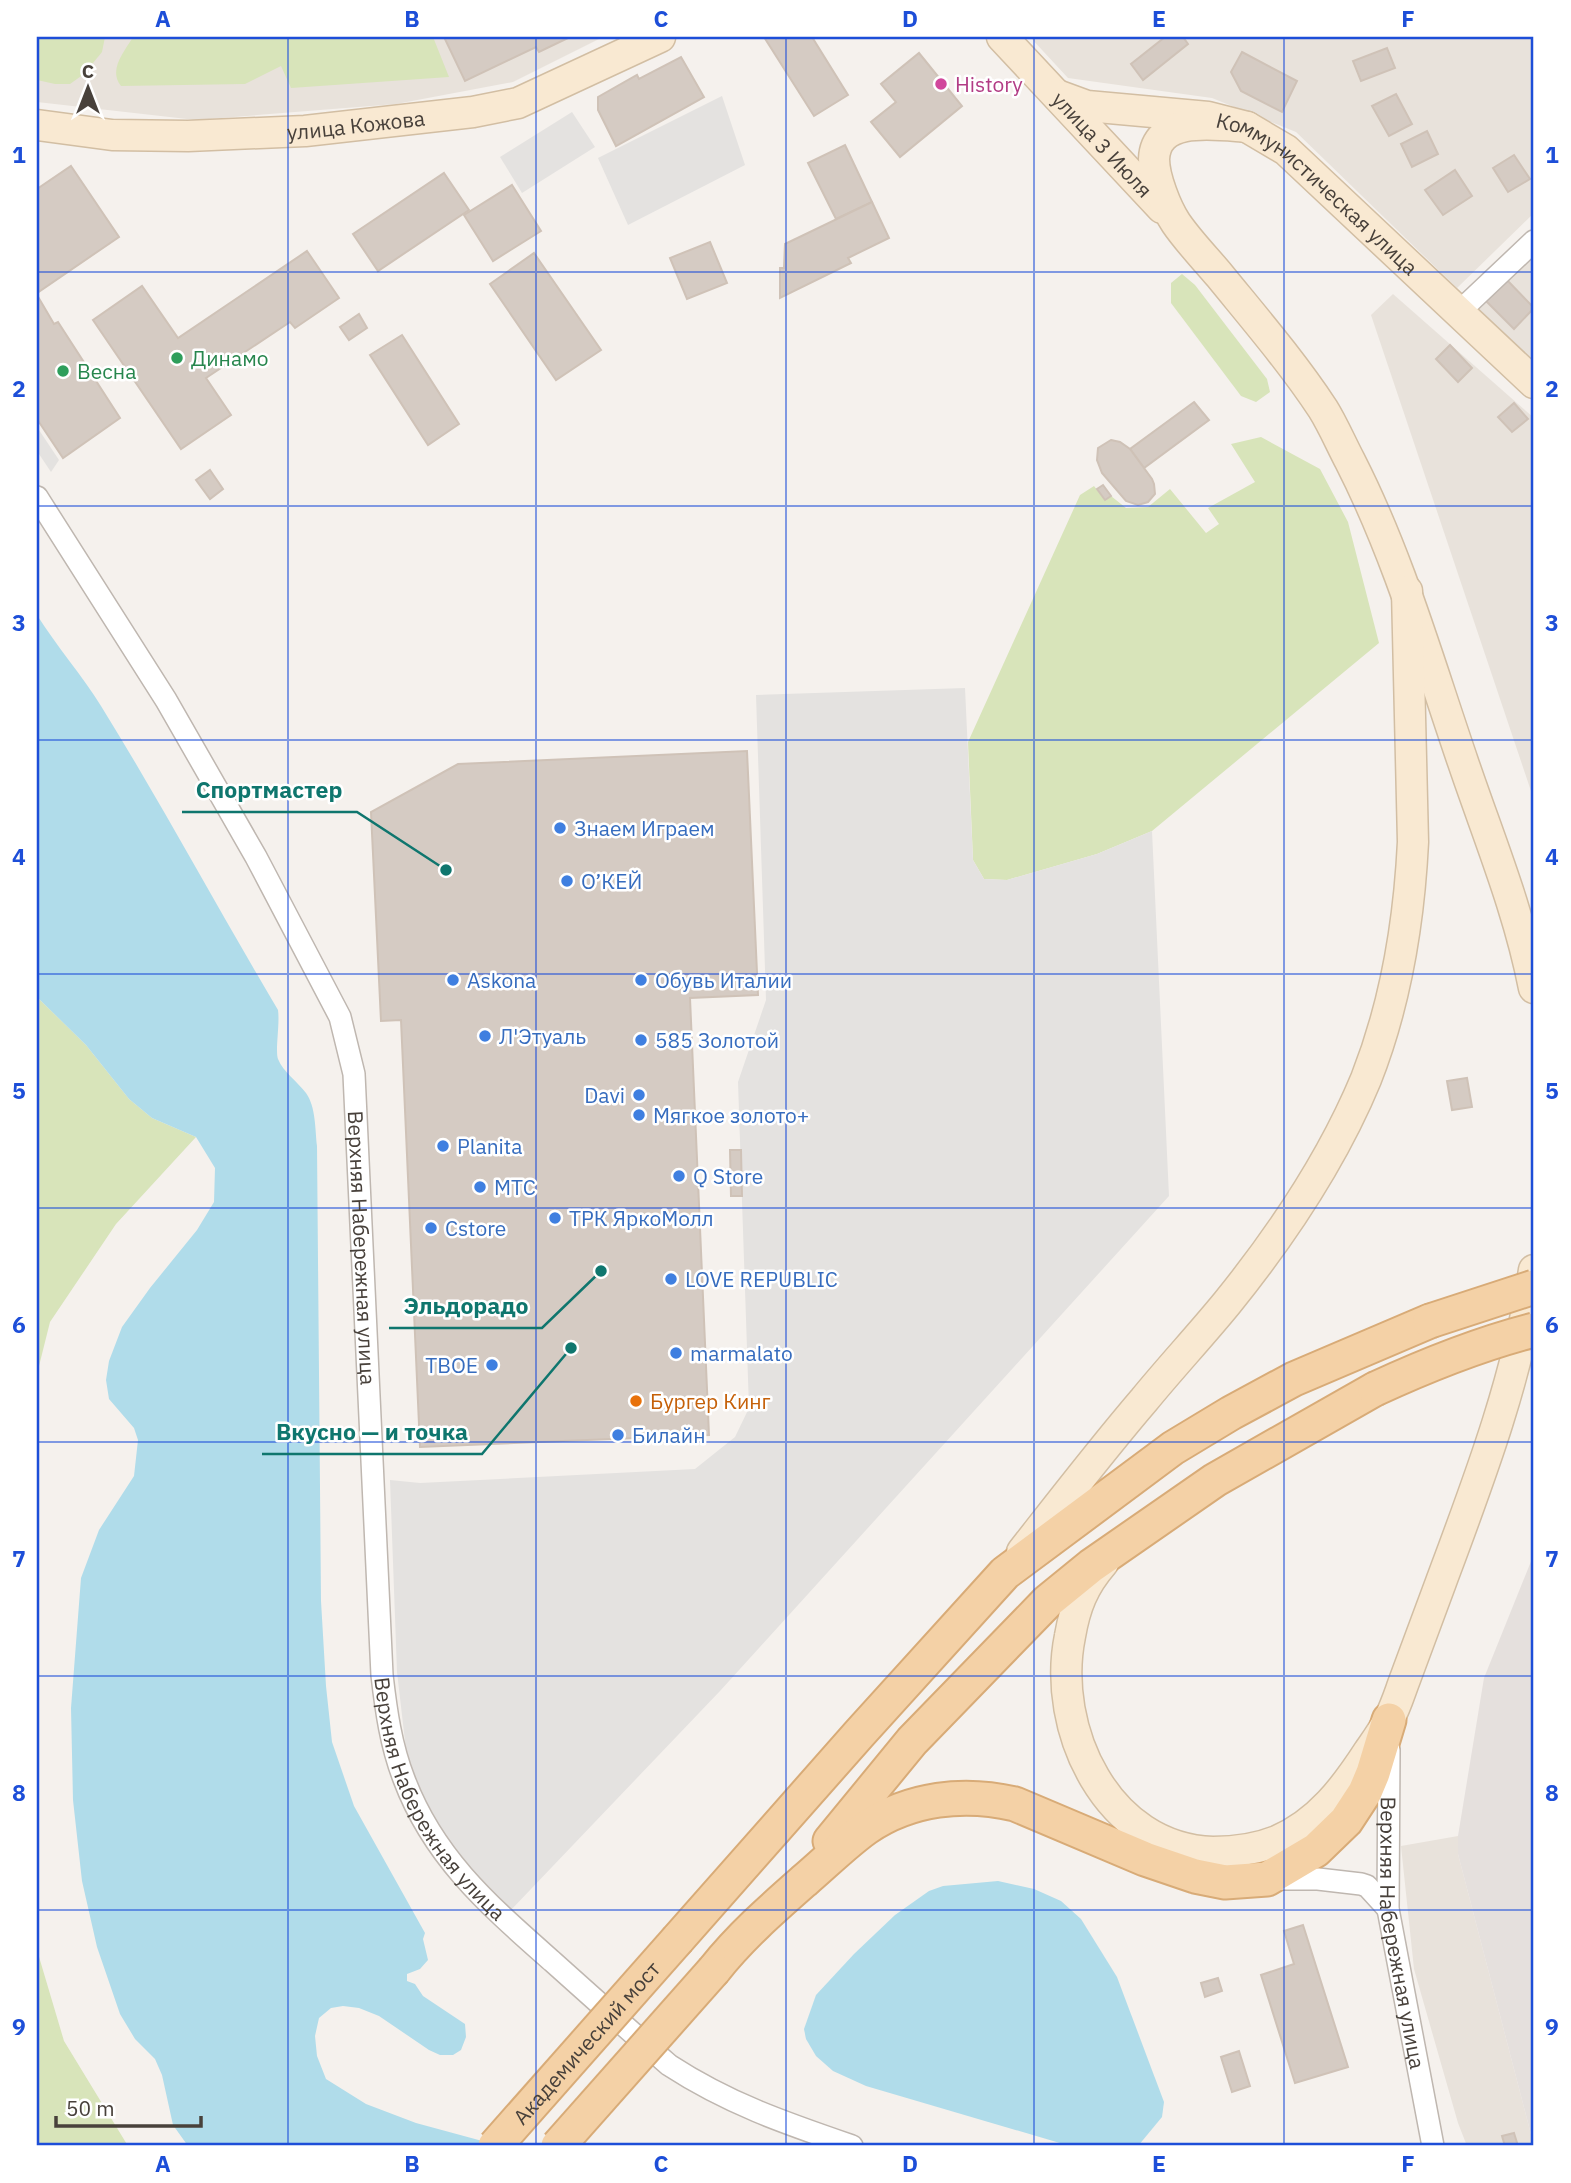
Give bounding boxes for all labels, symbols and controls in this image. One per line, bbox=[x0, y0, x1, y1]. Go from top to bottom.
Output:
text: A bbox=[155, 3, 171, 33]
text: B bbox=[404, 3, 420, 33]
text: C bbox=[654, 3, 669, 33]
text: D bbox=[902, 3, 918, 33]
text: E bbox=[1152, 3, 1166, 33]
text: F bbox=[1401, 3, 1415, 33]
north arrow bbox=[52, 52, 122, 122]
text: С bbox=[82, 59, 94, 83]
place label: History bbox=[955, 70, 1023, 98]
marker: History bbox=[933, 76, 949, 92]
street label: улица 3 Июля bbox=[1046, 85, 1159, 203]
street label: улица Кожова bbox=[286, 104, 426, 146]
street label: Коммунистическая улица bbox=[1213, 106, 1424, 281]
text: 1 bbox=[12, 139, 26, 169]
text: 1 bbox=[1545, 139, 1559, 169]
place label: Динамо bbox=[191, 344, 269, 372]
marker: Динамо bbox=[169, 350, 185, 366]
place label: Весна bbox=[77, 357, 136, 385]
marker: Весна bbox=[55, 363, 71, 379]
text: 2 bbox=[12, 373, 26, 403]
text: 2 bbox=[1545, 373, 1559, 403]
text: 3 bbox=[12, 607, 26, 637]
text: 3 bbox=[1545, 607, 1559, 637]
callout: Спортмастер bbox=[182, 768, 357, 812]
text: Спортмастер bbox=[196, 774, 342, 804]
place label: Знаем Играем bbox=[574, 814, 715, 842]
marker: Знаем Играем bbox=[552, 820, 568, 836]
text: 4 bbox=[12, 841, 26, 871]
text: 4 bbox=[1545, 841, 1559, 871]
place label: О’КЕЙ bbox=[581, 867, 642, 895]
marker: О’КЕЙ bbox=[559, 873, 575, 889]
place label: Askona bbox=[467, 966, 536, 994]
place label: Обувь Италии bbox=[655, 966, 792, 994]
marker: Askona bbox=[445, 972, 461, 988]
marker: Обувь Италии bbox=[633, 972, 649, 988]
place label: Л'Этуаль bbox=[499, 1022, 586, 1050]
place label: 585 Золотой bbox=[655, 1026, 779, 1054]
marker: Л'Этуаль bbox=[477, 1028, 493, 1044]
marker: 585 Золотой bbox=[633, 1032, 649, 1048]
text: 5 bbox=[12, 1075, 26, 1105]
text: 5 bbox=[1545, 1075, 1559, 1105]
place label: Davi bbox=[584, 1081, 625, 1109]
marker: Davi bbox=[631, 1087, 647, 1103]
place label: Мягкое золото+ bbox=[653, 1101, 809, 1129]
marker: Мягкое золото+ bbox=[631, 1107, 647, 1123]
street label: Верхняя Набережная улица bbox=[342, 1110, 382, 1386]
place label: Planita bbox=[457, 1132, 522, 1160]
marker: Planita bbox=[435, 1138, 451, 1154]
place label: Q Store bbox=[693, 1162, 763, 1190]
marker: Q Store bbox=[671, 1168, 687, 1184]
place label: МТС bbox=[494, 1173, 536, 1201]
marker: МТС bbox=[472, 1179, 488, 1195]
place label: ТРК ЯркоМолл bbox=[569, 1204, 714, 1232]
marker: ТРК ЯркоМолл bbox=[547, 1210, 563, 1226]
place label: Cstore bbox=[445, 1214, 506, 1242]
marker: Cstore bbox=[423, 1220, 439, 1236]
place label: LOVE REPUBLIC bbox=[685, 1265, 838, 1293]
marker: LOVE REPUBLIC bbox=[663, 1271, 679, 1287]
callout: Эльдорадо bbox=[389, 1284, 542, 1328]
text: Эльдорадо bbox=[403, 1290, 529, 1320]
text: 6 bbox=[12, 1309, 26, 1339]
text: 6 bbox=[1545, 1309, 1559, 1339]
place label: marmalato bbox=[690, 1339, 793, 1367]
marker: marmalato bbox=[668, 1345, 684, 1361]
place label: ТВОЕ bbox=[425, 1351, 478, 1379]
marker: ТВОЕ bbox=[484, 1357, 500, 1373]
place label: Бургер Кинг bbox=[650, 1387, 771, 1415]
marker: Бургер Кинг bbox=[628, 1393, 644, 1409]
callout: Вкусно — и точка bbox=[262, 1410, 482, 1454]
text: Вкусно — и точка bbox=[276, 1416, 468, 1446]
place label: Билайн bbox=[632, 1421, 705, 1449]
marker: Билайн bbox=[610, 1427, 626, 1443]
text: 7 bbox=[12, 1543, 26, 1573]
text: 7 bbox=[1545, 1543, 1559, 1573]
street label: Верхняя Набережная улица bbox=[368, 1675, 512, 1926]
text: 8 bbox=[12, 1777, 26, 1807]
text: 8 bbox=[1545, 1777, 1559, 1807]
street label: Верхняя Набережная улица bbox=[1374, 1796, 1432, 2071]
street label: Академический мост bbox=[507, 1955, 666, 2130]
text: 9 bbox=[12, 2011, 26, 2041]
text: 9 bbox=[1545, 2011, 1559, 2041]
scale bar bbox=[56, 2085, 201, 2129]
text: 50 m bbox=[66, 2094, 115, 2122]
text: A bbox=[155, 2148, 171, 2178]
text: B bbox=[404, 2148, 420, 2178]
text: C bbox=[654, 2148, 669, 2178]
text: D bbox=[902, 2148, 918, 2178]
text: E bbox=[1152, 2148, 1166, 2178]
text: F bbox=[1401, 2148, 1415, 2178]

